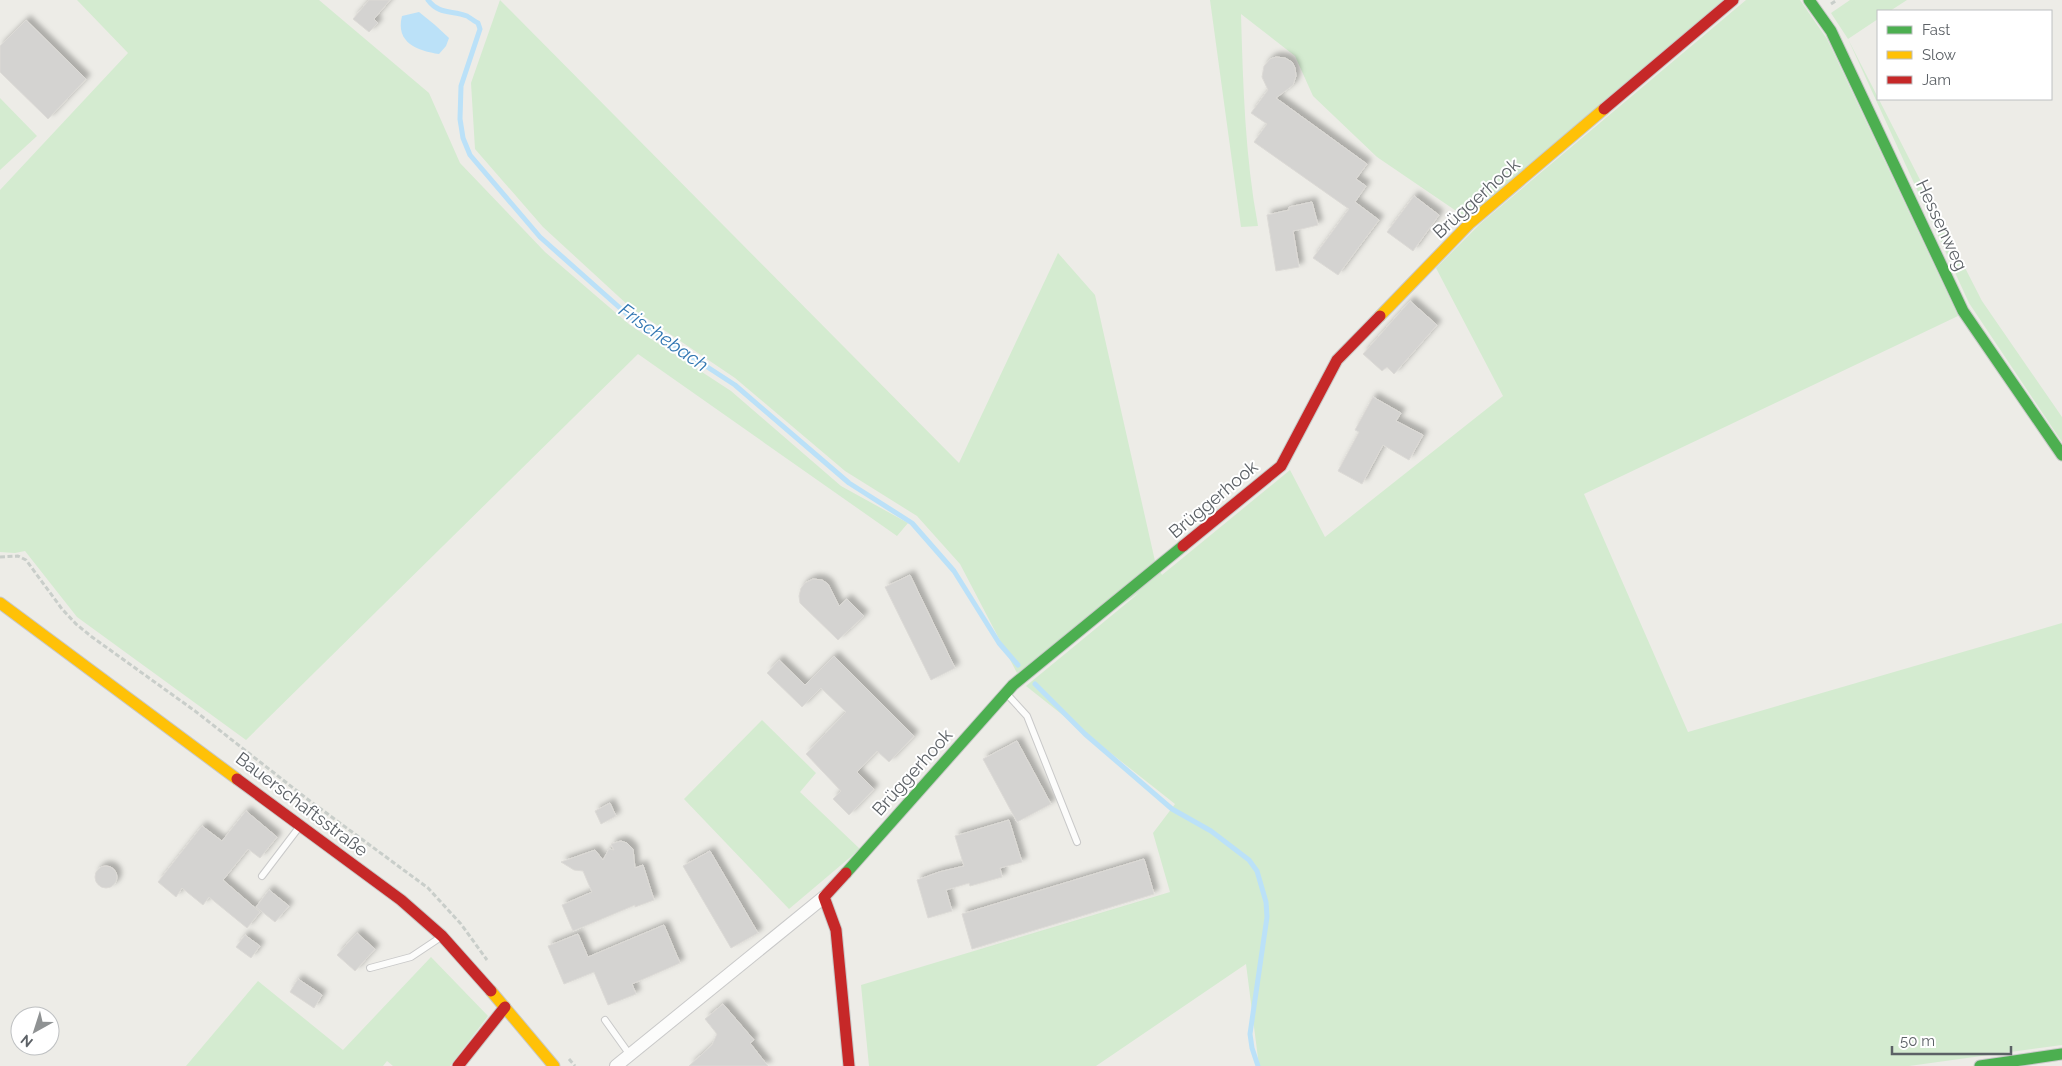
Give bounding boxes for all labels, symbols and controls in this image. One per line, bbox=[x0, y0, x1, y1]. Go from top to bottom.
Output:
legend bbox=[1877, 10, 2052, 100]
text: Fast bbox=[1922, 21, 1950, 39]
text: Slow bbox=[1922, 46, 1956, 64]
text: Jam bbox=[1922, 71, 1951, 89]
street label: Brüggerhook bbox=[1428, 153, 1524, 242]
street label: Hessenweg bbox=[1912, 176, 1972, 274]
water label: Frischebach bbox=[615, 298, 713, 376]
street label: Brüggerhook bbox=[1164, 455, 1262, 542]
street label: Brüggerhook bbox=[868, 724, 957, 820]
street label: Bauerschaftsstraße bbox=[232, 747, 373, 861]
north arrow bbox=[10, 1006, 60, 1056]
scale bar bbox=[1892, 1024, 2011, 1056]
text: N bbox=[18, 1032, 36, 1051]
text: 50 m bbox=[1900, 1032, 1935, 1050]

